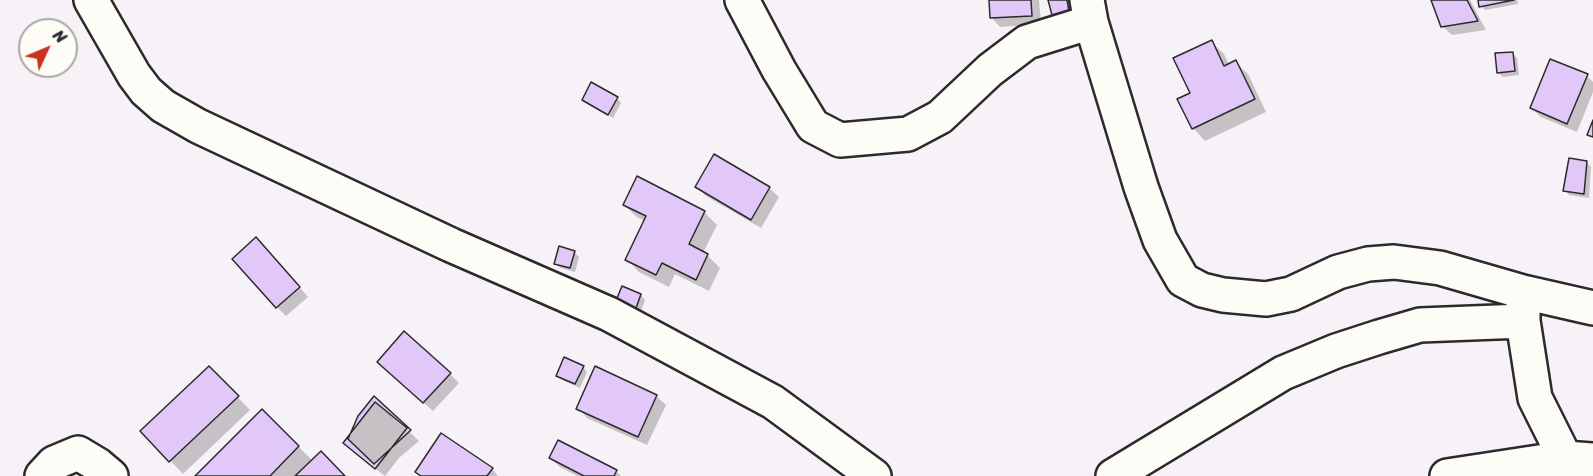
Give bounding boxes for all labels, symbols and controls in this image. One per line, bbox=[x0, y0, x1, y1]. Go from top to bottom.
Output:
north arrow bbox=[18, 18, 78, 78]
text: N bbox=[46, 22, 74, 51]

